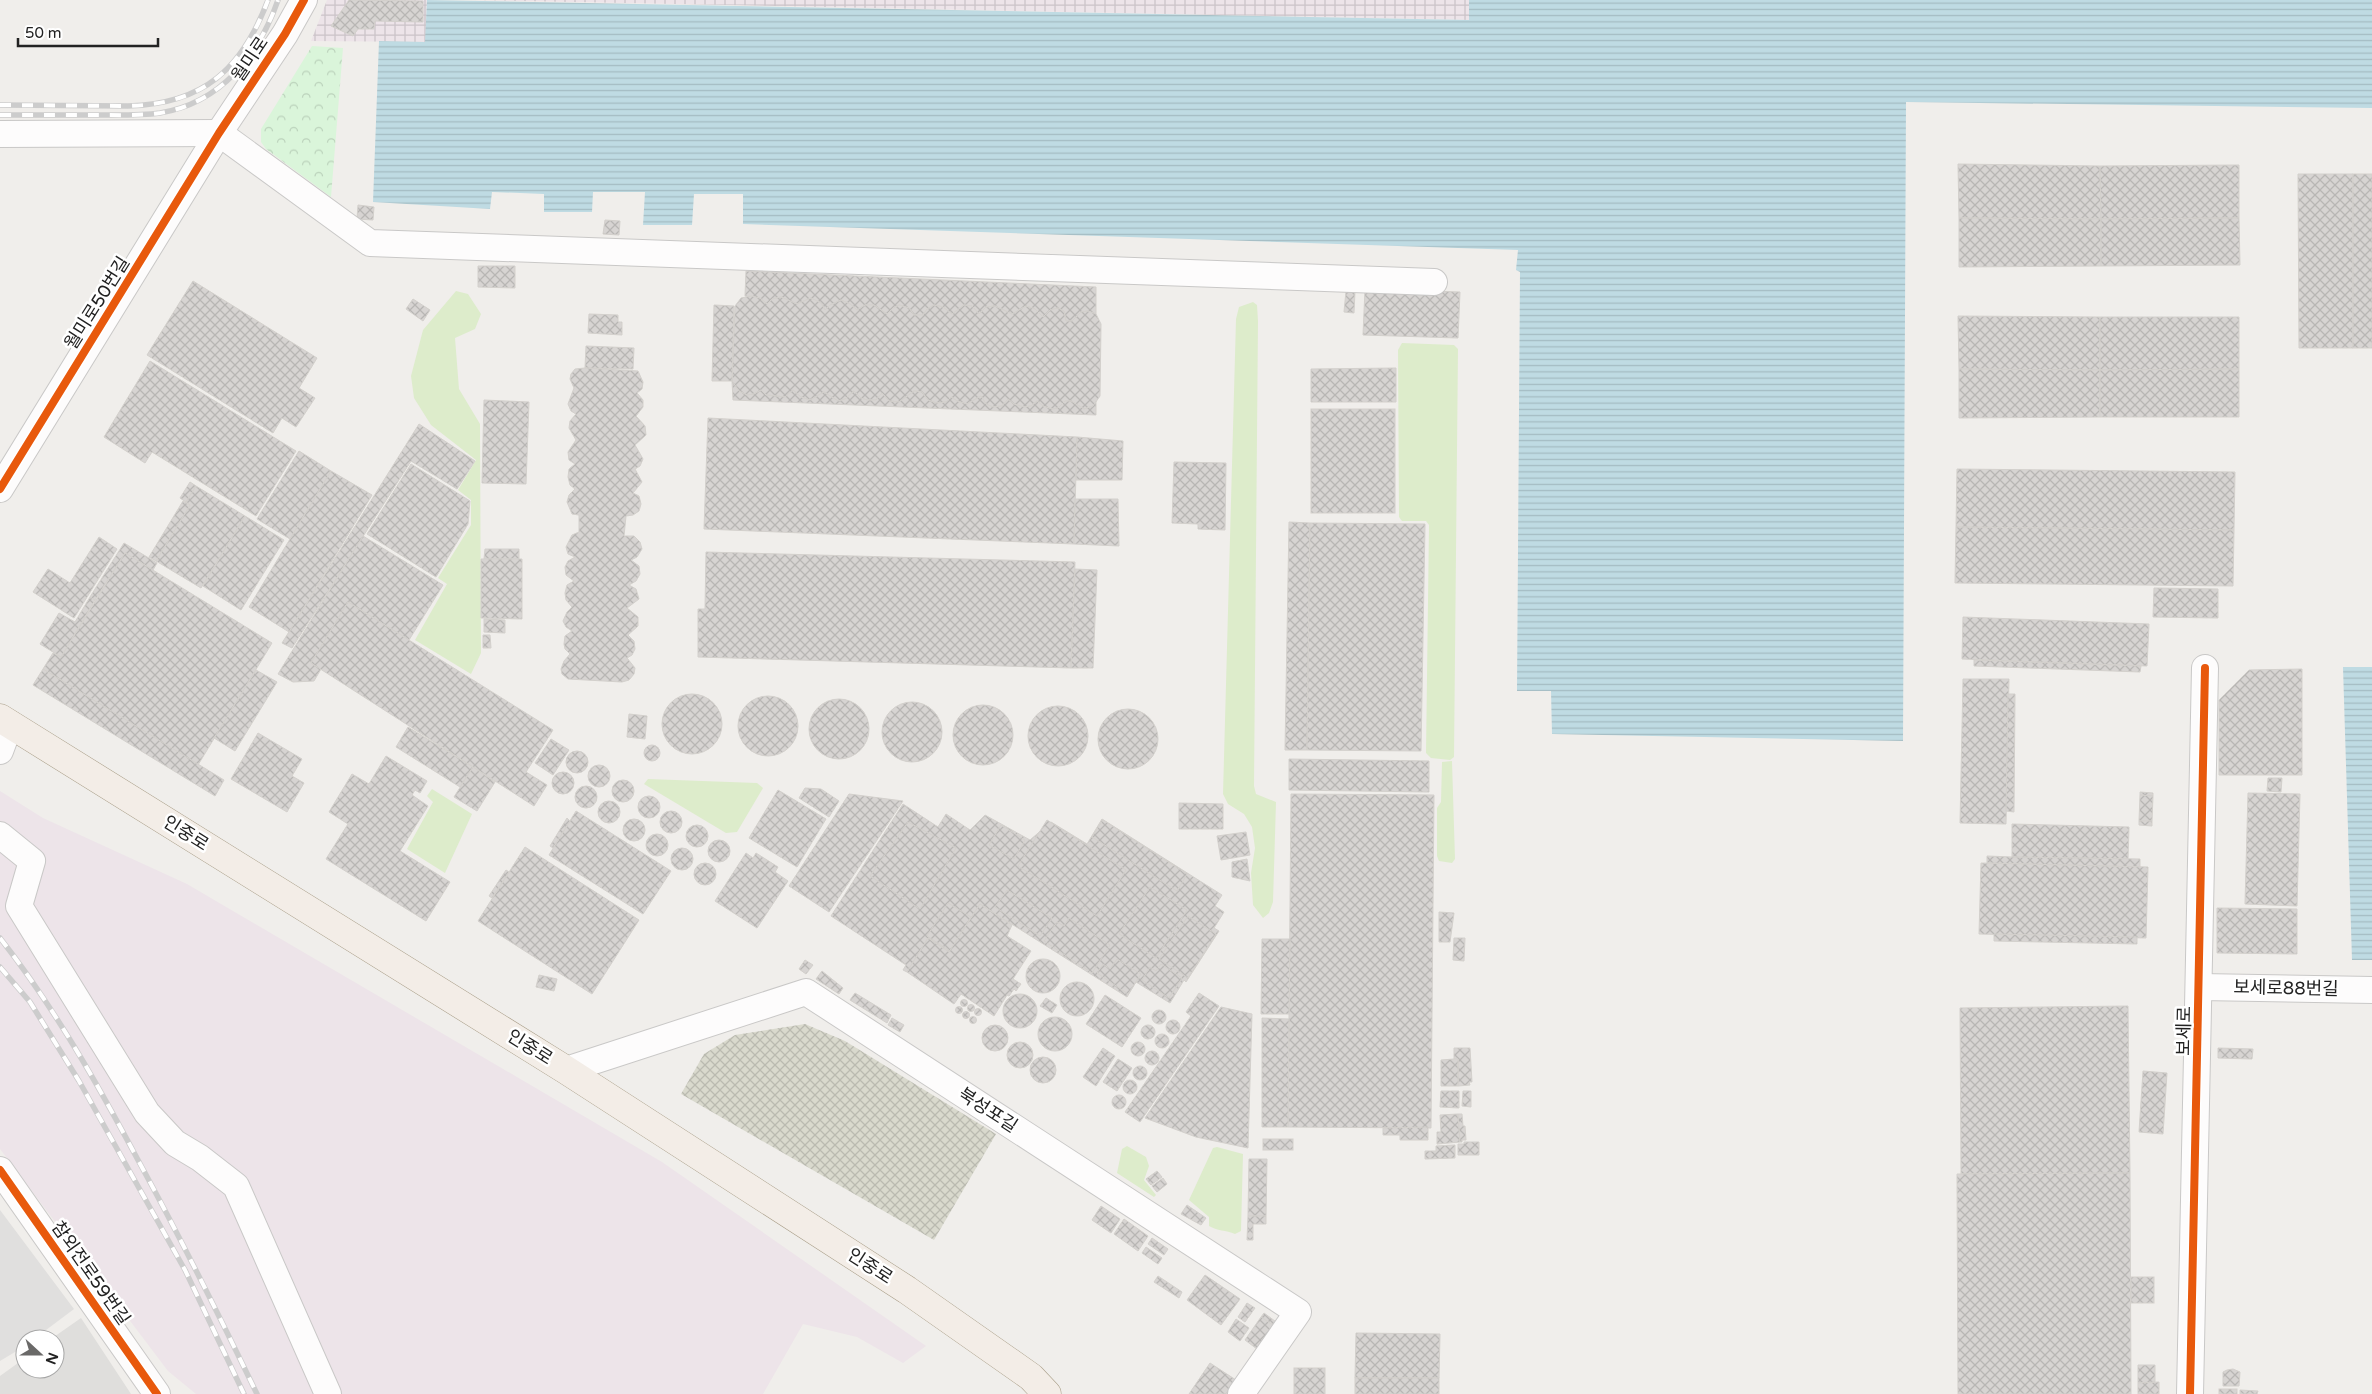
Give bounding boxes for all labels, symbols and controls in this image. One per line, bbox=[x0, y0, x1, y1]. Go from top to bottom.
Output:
scale bar bbox=[18, 15, 158, 47]
text: 50 m bbox=[25, 24, 62, 42]
street label: 월미로 bbox=[227, 32, 273, 86]
street label: 월미로50번길 bbox=[60, 252, 134, 354]
street label: 인중로 bbox=[159, 811, 213, 855]
street label: 보세로88번길 bbox=[2233, 976, 2339, 1000]
street label: 보세로 bbox=[2173, 1006, 2195, 1056]
street label: 인중로 bbox=[503, 1025, 557, 1069]
street label: 북성포길 bbox=[954, 1083, 1022, 1137]
street label: 참외전로59번길 bbox=[47, 1217, 135, 1329]
street label: 인중로 bbox=[843, 1243, 897, 1289]
north arrow bbox=[15, 1329, 65, 1379]
text: N bbox=[42, 1350, 62, 1367]

